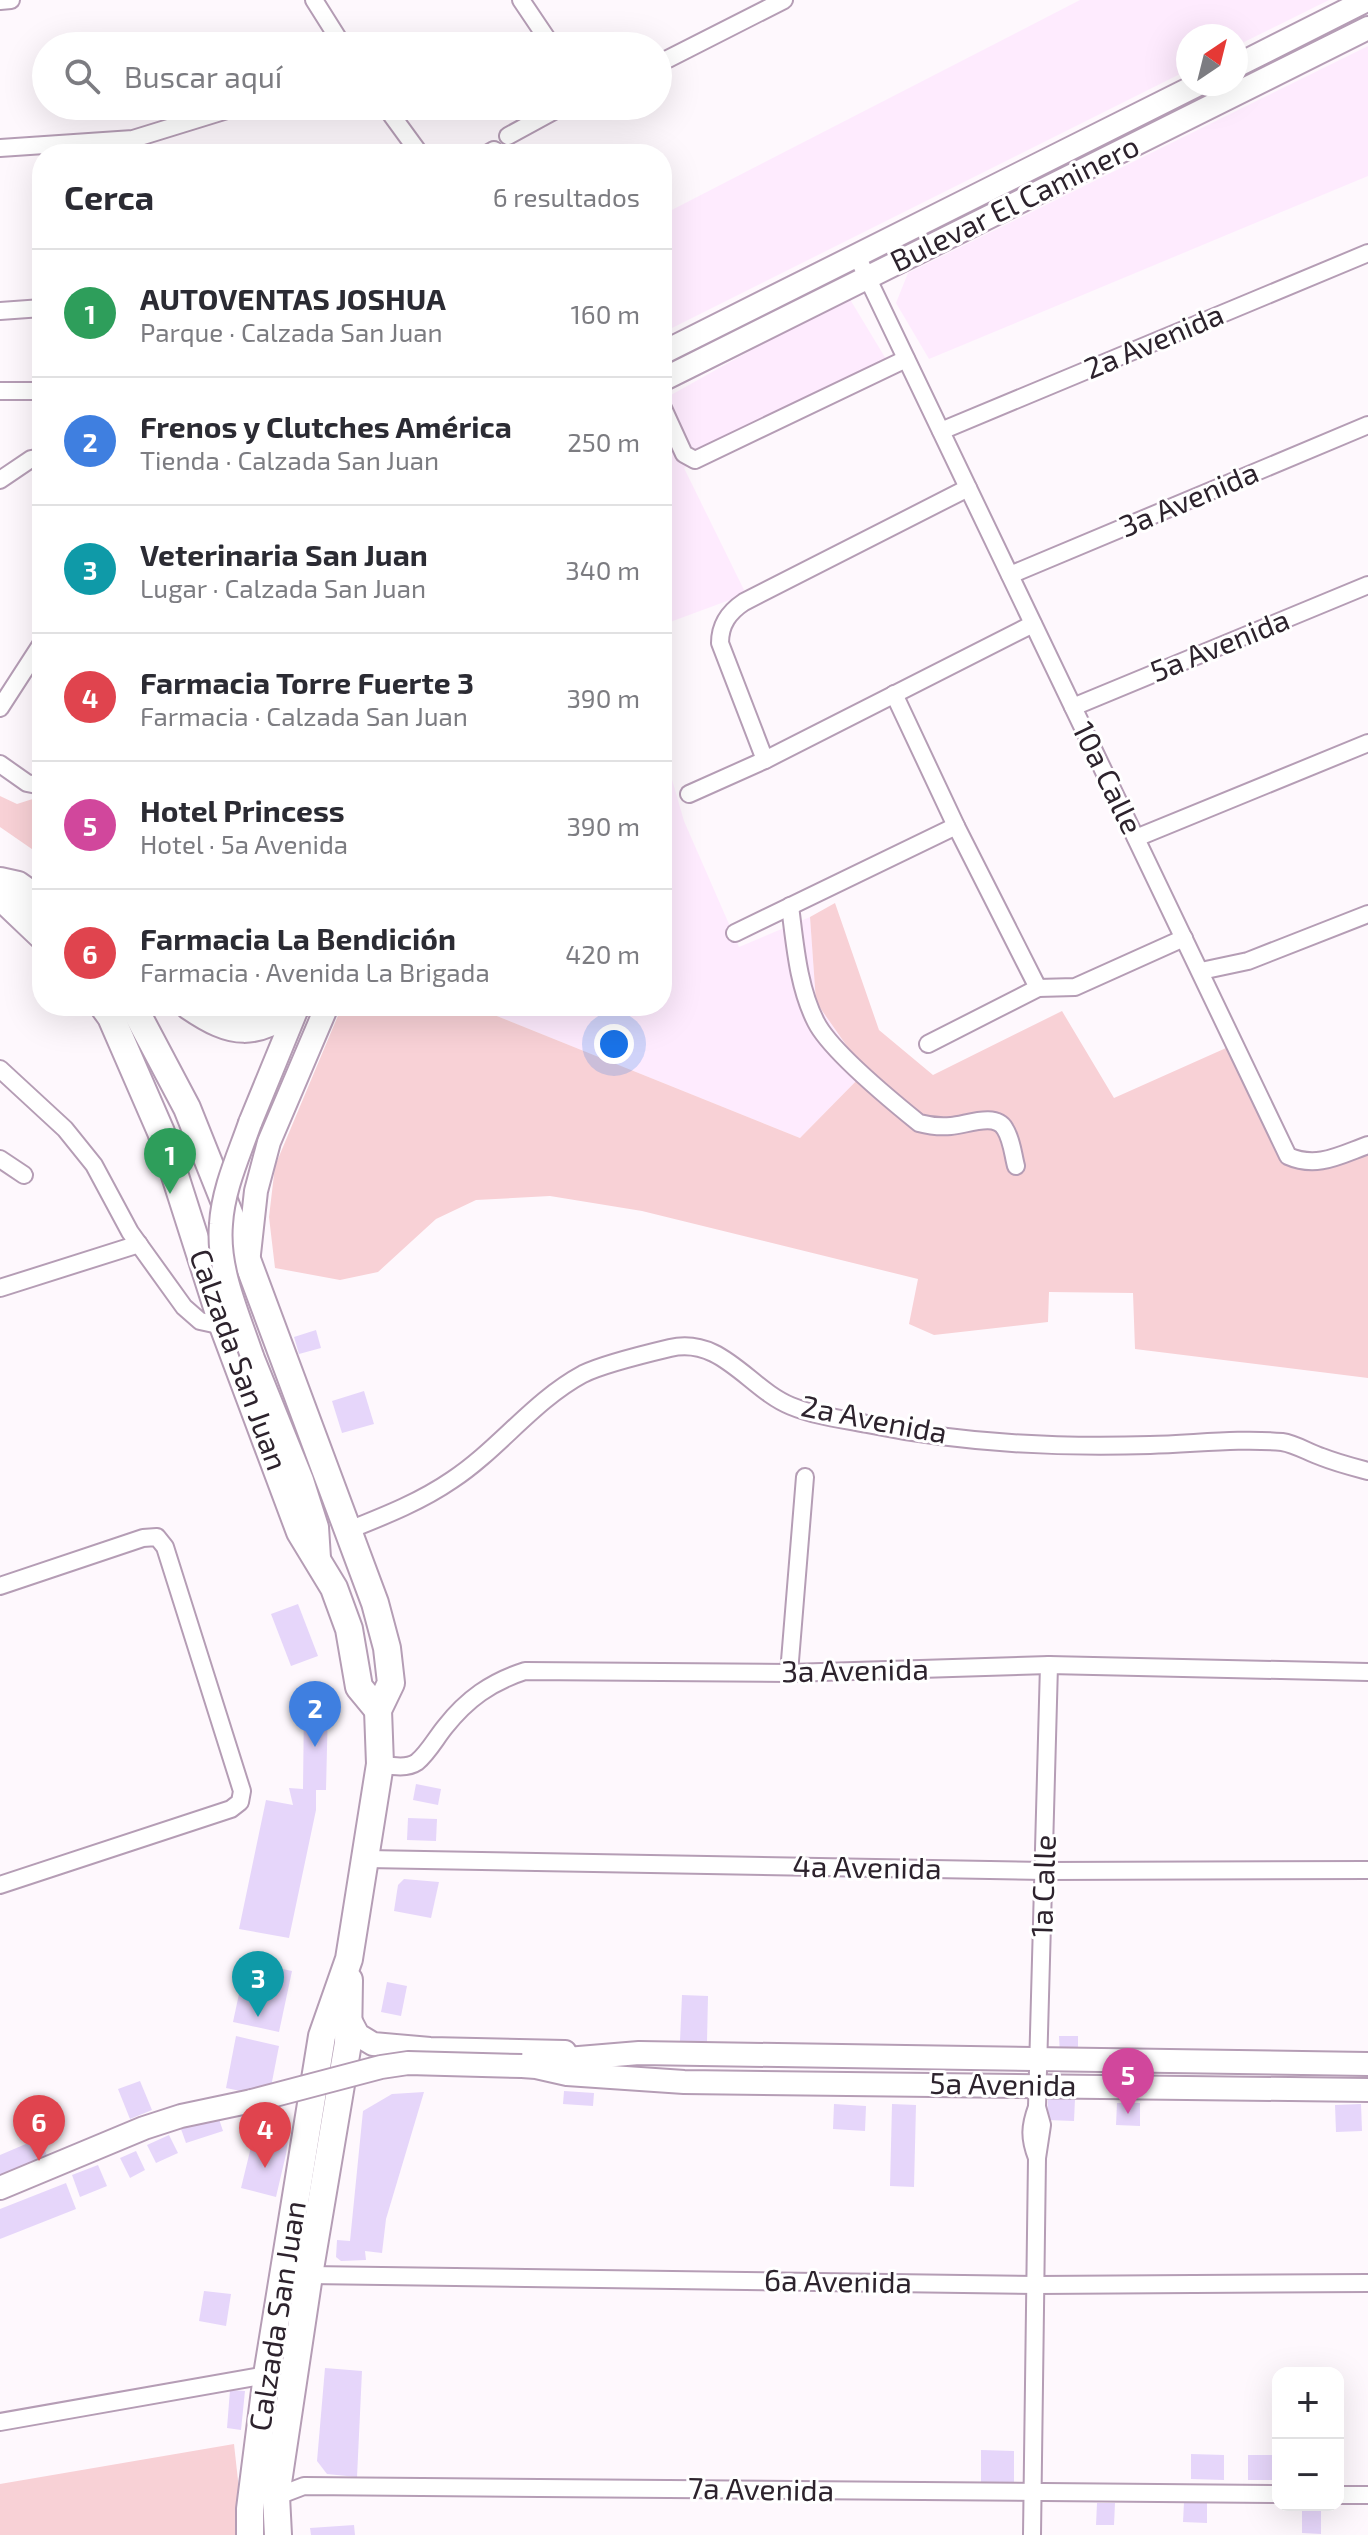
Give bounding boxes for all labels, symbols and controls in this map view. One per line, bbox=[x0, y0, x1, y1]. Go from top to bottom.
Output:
north arrow bbox=[1176, 24, 1248, 96]
search box bbox=[32, 32, 672, 120]
icon: search bbox=[60, 54, 104, 98]
text: Buscar aquí bbox=[124, 58, 282, 94]
street label: Bulevar El Caminero bbox=[884, 126, 1144, 278]
text: Cerca bbox=[64, 176, 154, 217]
text: 6 resultados bbox=[493, 181, 640, 212]
text: AUTOVENTAS JOSHUA bbox=[140, 280, 446, 316]
street label: 2a Avenida bbox=[1078, 295, 1228, 386]
text: 1 bbox=[84, 298, 96, 329]
text: 160 m bbox=[571, 298, 640, 329]
text: Parque · Calzada San Juan bbox=[140, 316, 443, 347]
text: Frenos y Clutches América bbox=[140, 408, 512, 444]
text: 2 bbox=[82, 426, 98, 457]
text: 250 m bbox=[567, 426, 640, 457]
text: Tienda · Calzada San Juan bbox=[140, 444, 439, 475]
street label: 3a Avenida bbox=[1113, 453, 1263, 544]
text: Veterinaria San Juan bbox=[140, 536, 428, 572]
text: 3 bbox=[83, 554, 97, 585]
text: 340 m bbox=[565, 554, 640, 585]
text: Lugar · Calzada San Juan bbox=[140, 572, 426, 603]
street label: 5a Avenida bbox=[1144, 600, 1294, 688]
text: Farmacia Torre Fuerte 3 bbox=[140, 664, 474, 700]
text: 4 bbox=[82, 682, 98, 713]
text: 390 m bbox=[566, 682, 640, 713]
text: Farmacia · Calzada San Juan bbox=[140, 700, 468, 731]
street label: 10a Calle bbox=[1066, 715, 1151, 839]
text: Hotel Princess bbox=[140, 792, 345, 828]
text: 5 bbox=[83, 810, 97, 841]
text: 390 m bbox=[566, 810, 640, 841]
text: Hotel · 5a Avenida bbox=[140, 828, 348, 859]
text: Farmacia La Bendición bbox=[140, 920, 456, 956]
text: 6 bbox=[82, 938, 98, 969]
text: 420 m bbox=[565, 938, 640, 969]
text: Farmacia · Avenida La Brigada bbox=[140, 956, 490, 987]
your location bbox=[594, 1024, 634, 1064]
pin: 1 bbox=[144, 1128, 196, 1194]
street label: Calzada San Juan bbox=[183, 1244, 297, 1475]
street label: 2a Avenida bbox=[798, 1386, 950, 1450]
street label: 3a Avenida bbox=[781, 1650, 929, 1688]
pin: 2 bbox=[289, 1681, 341, 1747]
street label: 1a Calle bbox=[1022, 1834, 1062, 1938]
street label: 4a Avenida bbox=[792, 1847, 942, 1885]
pin: 3 bbox=[232, 1951, 284, 2017]
pin: 5 bbox=[1102, 2048, 1154, 2114]
street label: 5a Avenida bbox=[929, 2064, 1077, 2102]
pin: 6 bbox=[13, 2095, 65, 2161]
pin: 4 bbox=[239, 2102, 291, 2168]
street label: Calzada San Juan bbox=[240, 2198, 312, 2433]
street label: 6a Avenida bbox=[764, 2261, 912, 2299]
map controls bbox=[1272, 2367, 1344, 2511]
button: + bbox=[1272, 2367, 1344, 2439]
button: − bbox=[1272, 2439, 1344, 2511]
street label: 7a Avenida bbox=[688, 2469, 834, 2507]

